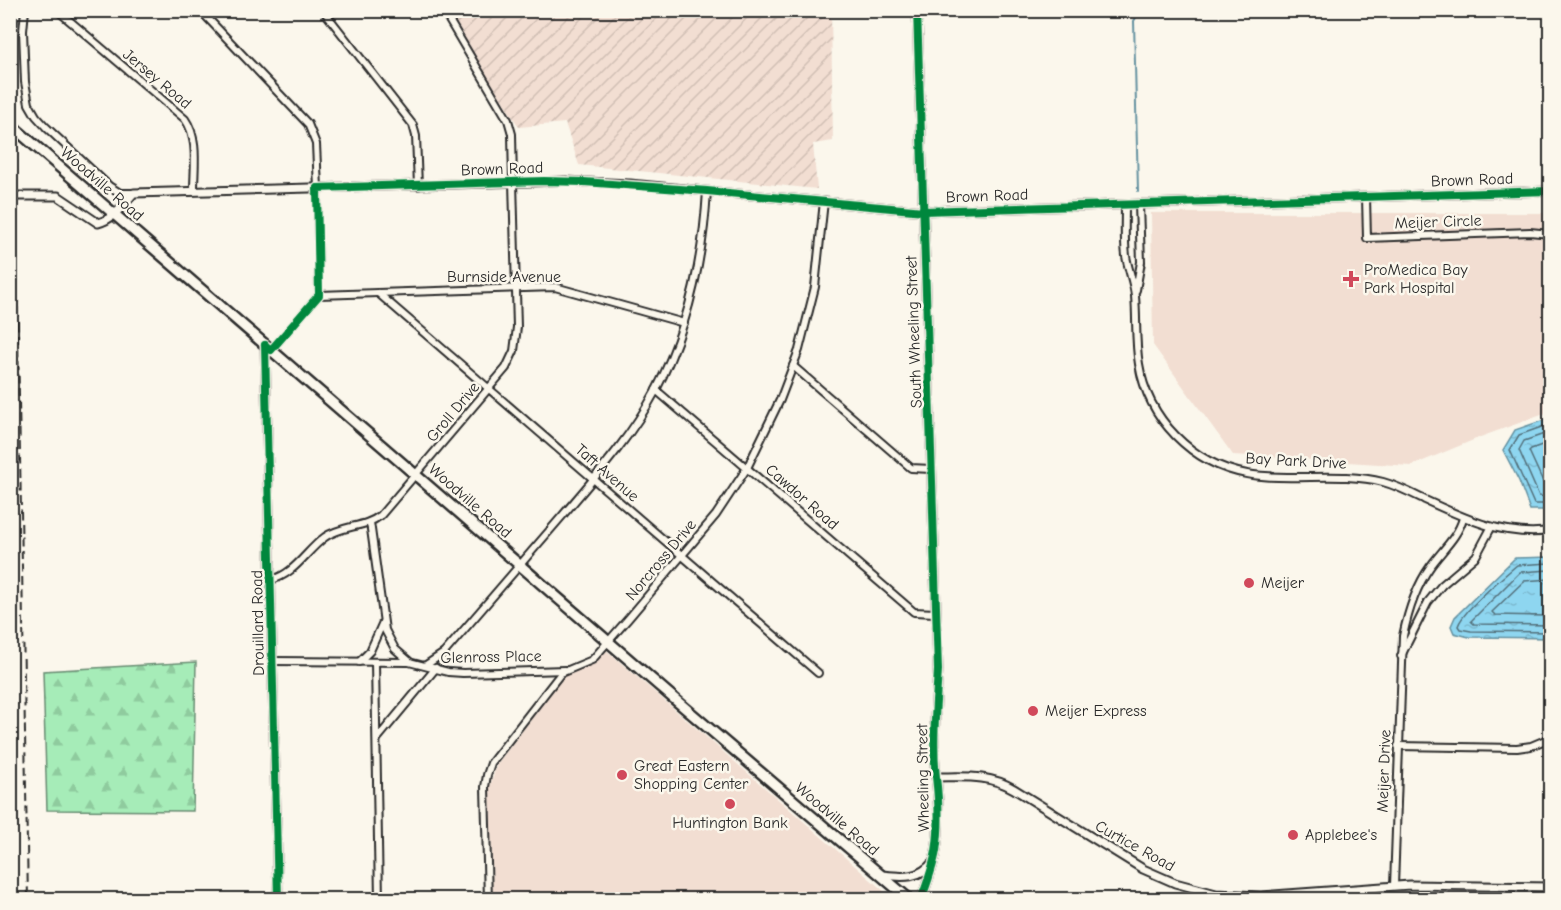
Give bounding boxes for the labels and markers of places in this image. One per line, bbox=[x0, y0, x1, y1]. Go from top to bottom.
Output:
place label: ProMedica Bay Park Hospital bbox=[1364, 261, 1469, 297]
marker: ProMedica Bay Park Hospital bbox=[1342, 270, 1360, 288]
place label: Meijer bbox=[1261, 574, 1305, 592]
marker: Meijer bbox=[1242, 576, 1256, 590]
place label: Meijer Express bbox=[1045, 702, 1147, 720]
marker: Meijer Express bbox=[1026, 704, 1040, 718]
place label: Great Eastern Shopping Center bbox=[634, 757, 749, 793]
marker: Great Eastern Shopping Center bbox=[615, 768, 629, 782]
marker: Huntington Bank bbox=[723, 797, 737, 811]
place label: Huntington Bank bbox=[672, 814, 788, 832]
place label: Applebee's bbox=[1305, 826, 1378, 844]
marker: Applebee's bbox=[1286, 828, 1300, 842]

